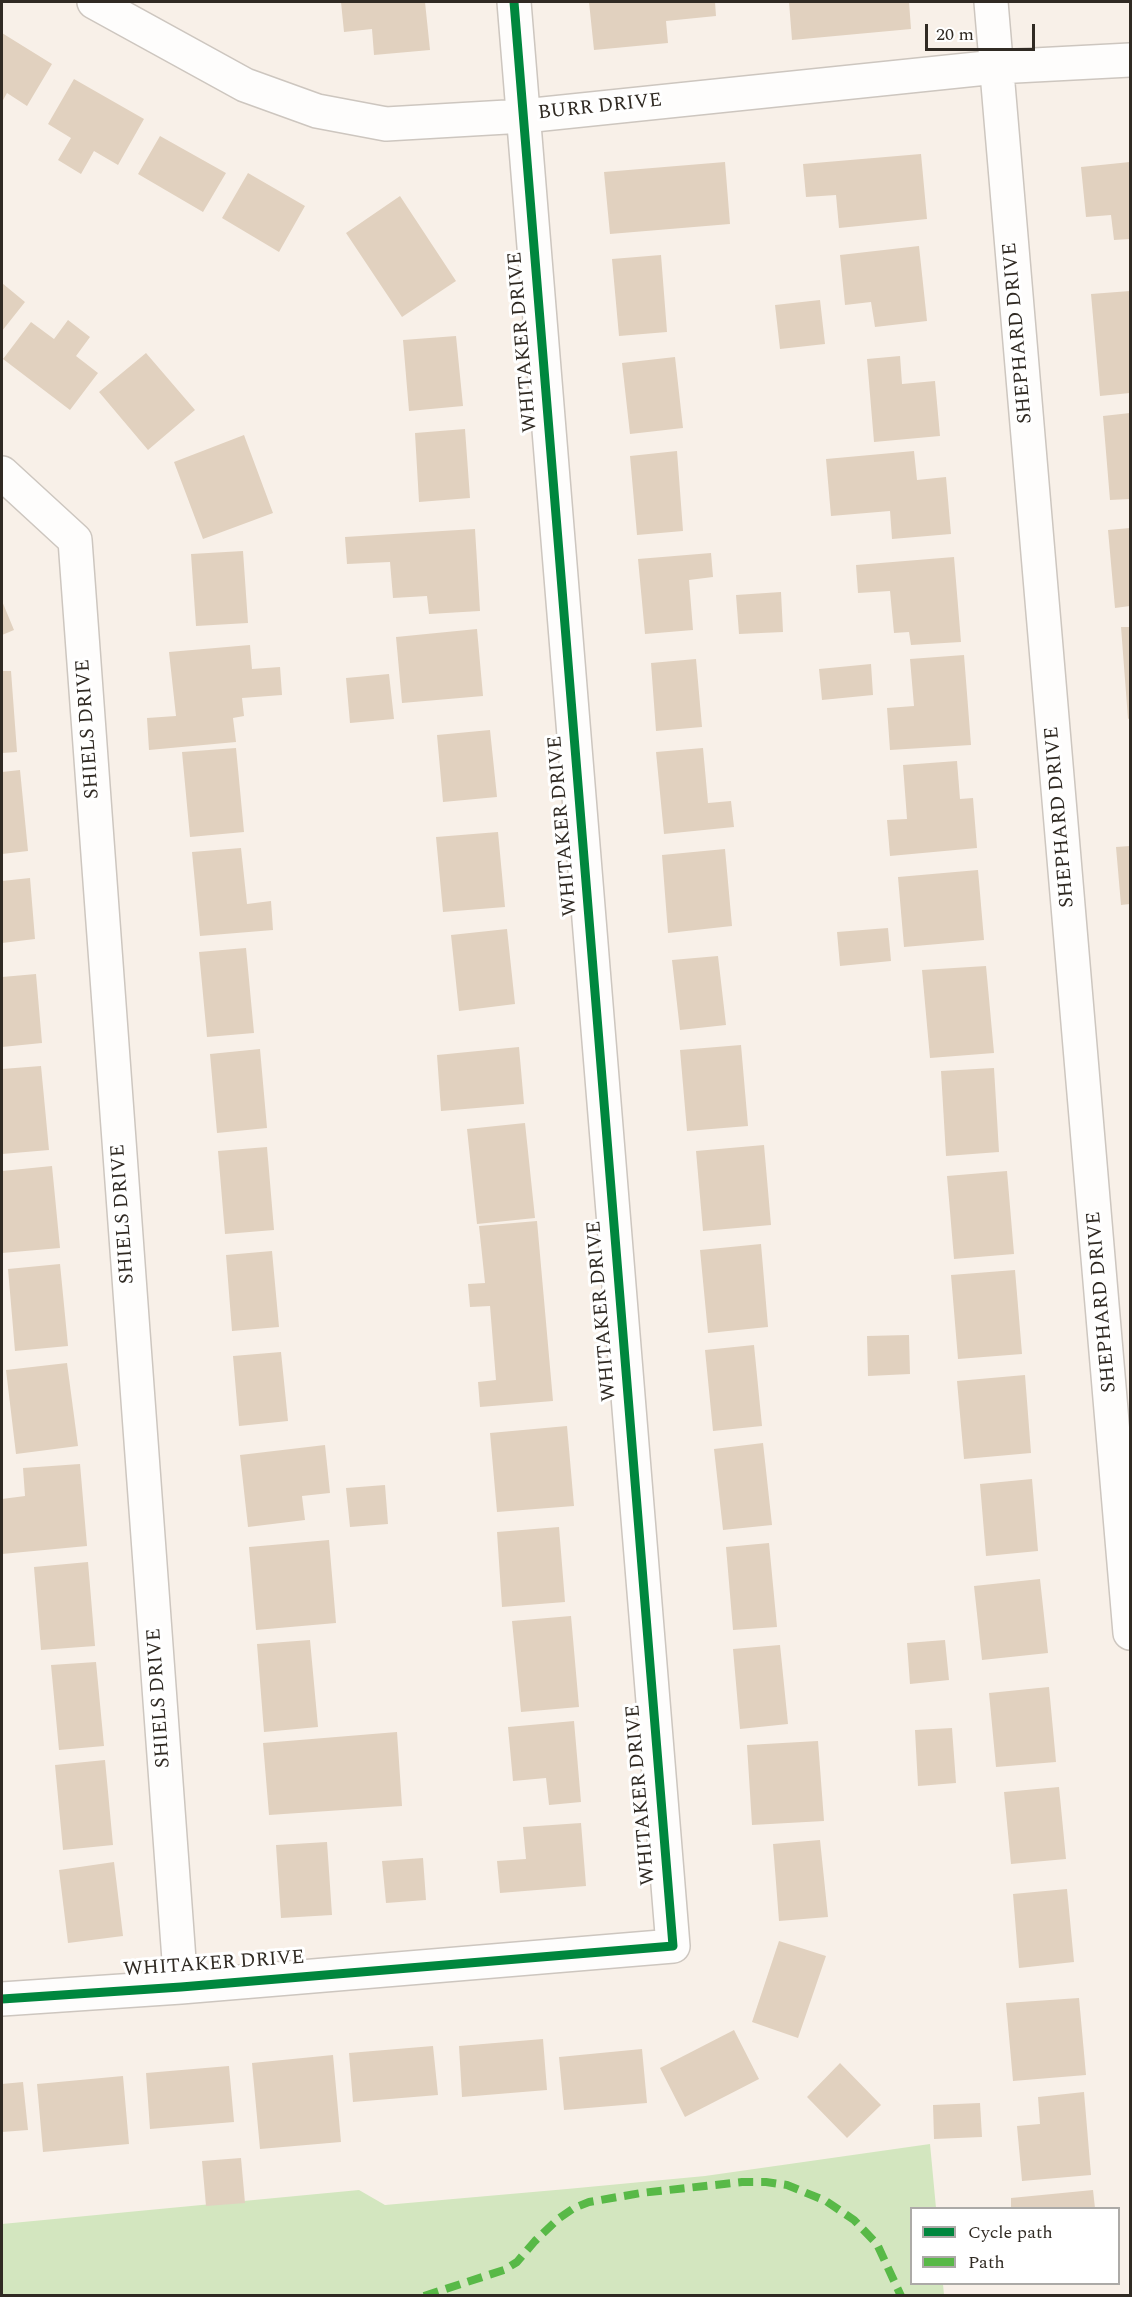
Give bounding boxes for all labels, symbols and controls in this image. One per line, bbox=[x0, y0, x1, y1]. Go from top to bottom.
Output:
scale bar bbox=[928, 12, 1038, 50]
text: 20 m bbox=[936, 21, 974, 48]
street label: BURR DRIVE bbox=[537, 90, 663, 126]
street label: SHEPHARD DRIVE bbox=[999, 241, 1039, 425]
street label: WHITAKER DRIVE bbox=[504, 251, 544, 433]
street label: SHIELS DRIVE bbox=[72, 658, 106, 800]
street label: SHEPHARD DRIVE bbox=[1041, 725, 1081, 909]
street label: WHITAKER DRIVE bbox=[544, 735, 584, 917]
street label: SHIELS DRIVE bbox=[107, 1143, 141, 1285]
street label: SHEPHARD DRIVE bbox=[1083, 1210, 1123, 1394]
street label: WHITAKER DRIVE bbox=[583, 1220, 623, 1402]
street label: SHIELS DRIVE bbox=[143, 1627, 177, 1769]
street label: WHITAKER DRIVE bbox=[622, 1704, 662, 1886]
street label: WHITAKER DRIVE bbox=[123, 1947, 305, 1983]
legend bbox=[910, 2207, 1120, 2285]
text: Cycle path bbox=[968, 2219, 1053, 2246]
text: Path bbox=[968, 2249, 1005, 2276]

